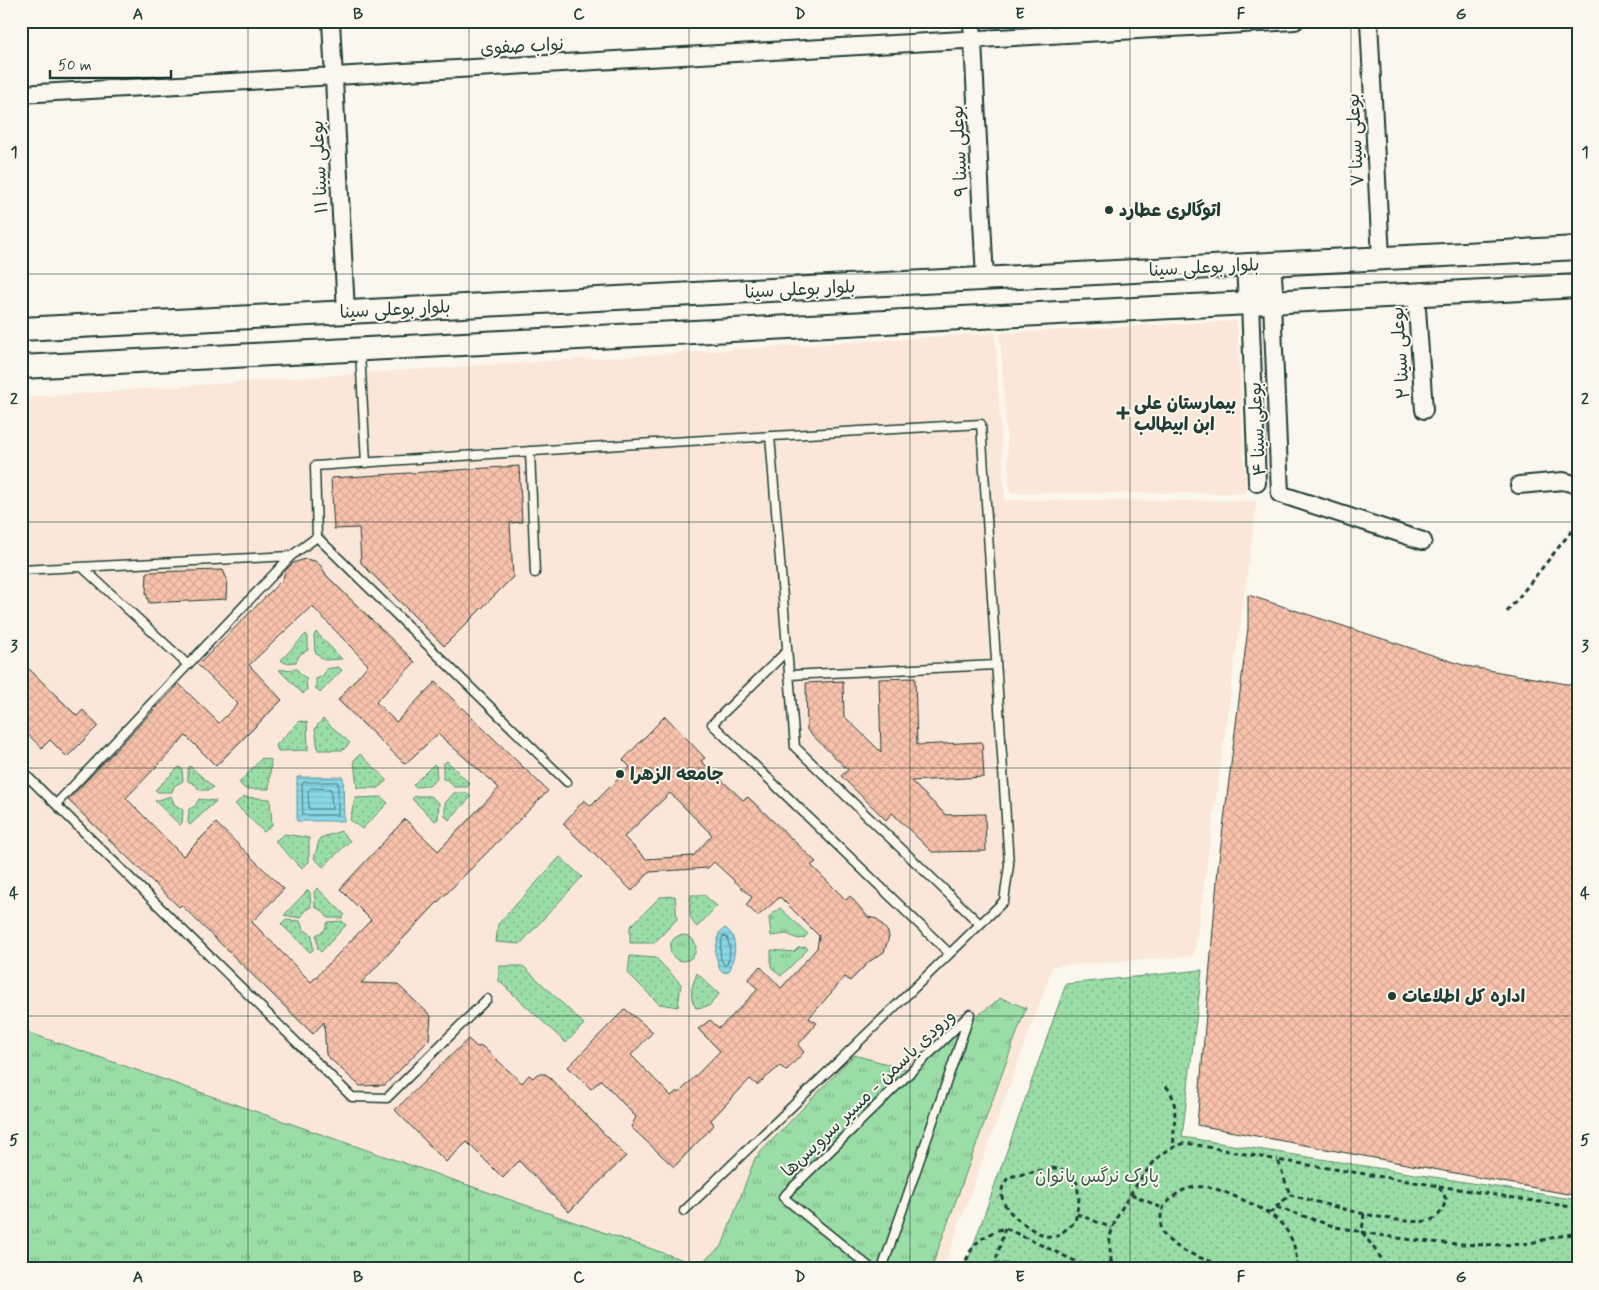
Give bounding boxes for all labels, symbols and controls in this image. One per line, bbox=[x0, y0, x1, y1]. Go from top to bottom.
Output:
text: A bbox=[133, 4, 143, 25]
text: B bbox=[353, 4, 363, 25]
text: C bbox=[573, 4, 585, 25]
text: D bbox=[794, 4, 806, 25]
text: E bbox=[1015, 4, 1025, 25]
text: F bbox=[1237, 4, 1246, 25]
text: G bbox=[1456, 4, 1467, 25]
street label: نواب صفوی bbox=[480, 33, 564, 61]
scale bar bbox=[50, 48, 171, 80]
text: 50 m bbox=[58, 56, 92, 76]
street label: بوعلی سینا ۷ bbox=[1342, 93, 1370, 187]
street label: بوعلی سینا ۹ bbox=[946, 104, 974, 197]
street label: بوعلی سینا ۱۱ bbox=[306, 120, 334, 214]
text: 1 bbox=[10, 142, 18, 163]
text: 1 bbox=[1581, 142, 1589, 163]
place label: اتوگالری عطارد bbox=[1119, 199, 1221, 223]
marker: اتوگالری عطارد bbox=[1103, 204, 1115, 216]
street label: بلوار بوعلی سینا bbox=[1148, 253, 1260, 283]
street label: بلوار بوعلی سینا bbox=[744, 275, 856, 305]
street label: بلوار بوعلی سینا bbox=[339, 295, 451, 325]
street label: بوعلی سینا ۲ bbox=[1386, 306, 1416, 400]
street label: بوعلی سینا ۴ bbox=[1244, 381, 1272, 477]
text: 2 bbox=[10, 389, 18, 410]
text: 2 bbox=[1581, 389, 1589, 410]
place label: بیمارستان علی ابن ابیطالب bbox=[1134, 392, 1236, 437]
marker: بیمارستان علی ابن ابیطالب bbox=[1116, 406, 1130, 420]
text: 3 bbox=[10, 636, 18, 657]
text: 3 bbox=[1581, 636, 1589, 657]
place label: جامعه الزهرا bbox=[630, 763, 724, 787]
marker: جامعه الزهرا bbox=[614, 768, 626, 780]
text: 4 bbox=[9, 883, 19, 904]
text: 4 bbox=[1580, 883, 1590, 904]
place label: اداره کل اطلاعات bbox=[1402, 985, 1525, 1009]
marker: اداره کل اطلاعات bbox=[1386, 990, 1398, 1002]
street label: ورودی یاسمن - مسیر سرویس‌ها bbox=[777, 1004, 961, 1183]
text: 5 bbox=[9, 1130, 19, 1151]
text: 5 bbox=[1580, 1130, 1590, 1151]
park label: پارک نرگس بانوان bbox=[1035, 1165, 1159, 1189]
text: A bbox=[133, 1267, 143, 1288]
text: B bbox=[353, 1267, 363, 1288]
text: C bbox=[573, 1267, 585, 1288]
text: D bbox=[794, 1267, 806, 1288]
text: E bbox=[1015, 1267, 1025, 1288]
text: F bbox=[1237, 1267, 1246, 1288]
text: G bbox=[1456, 1267, 1467, 1288]

